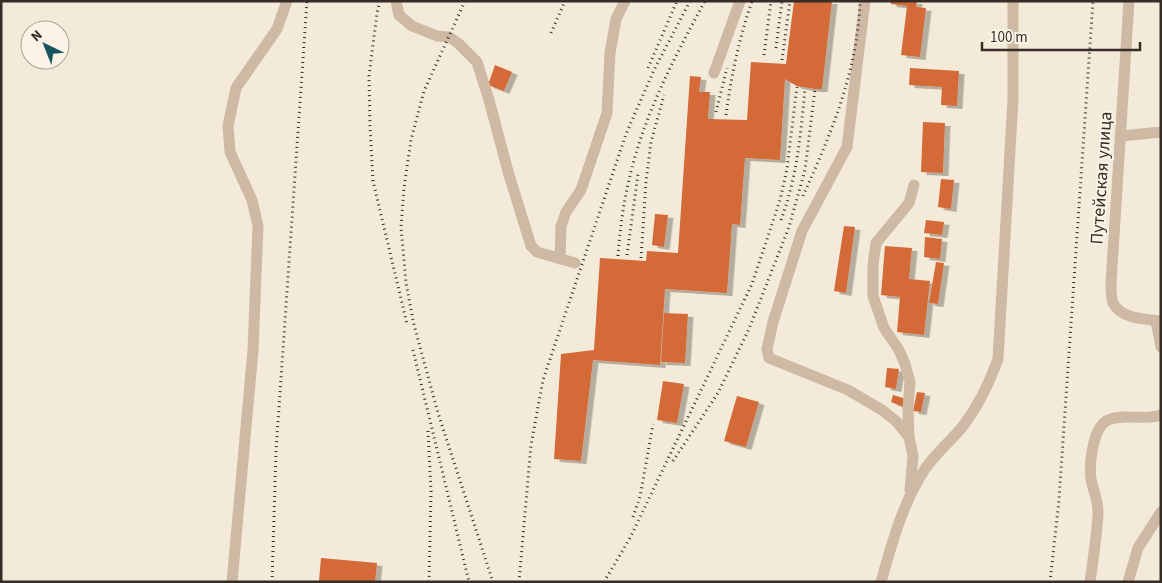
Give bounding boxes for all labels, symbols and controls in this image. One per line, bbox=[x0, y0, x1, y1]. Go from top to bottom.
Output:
north arrow bbox=[20, 20, 70, 70]
scale bar bbox=[982, 20, 1140, 52]
text: N bbox=[27, 26, 47, 47]
text: 100 m bbox=[990, 27, 1028, 48]
street label: Путейская улица bbox=[1084, 111, 1119, 245]

